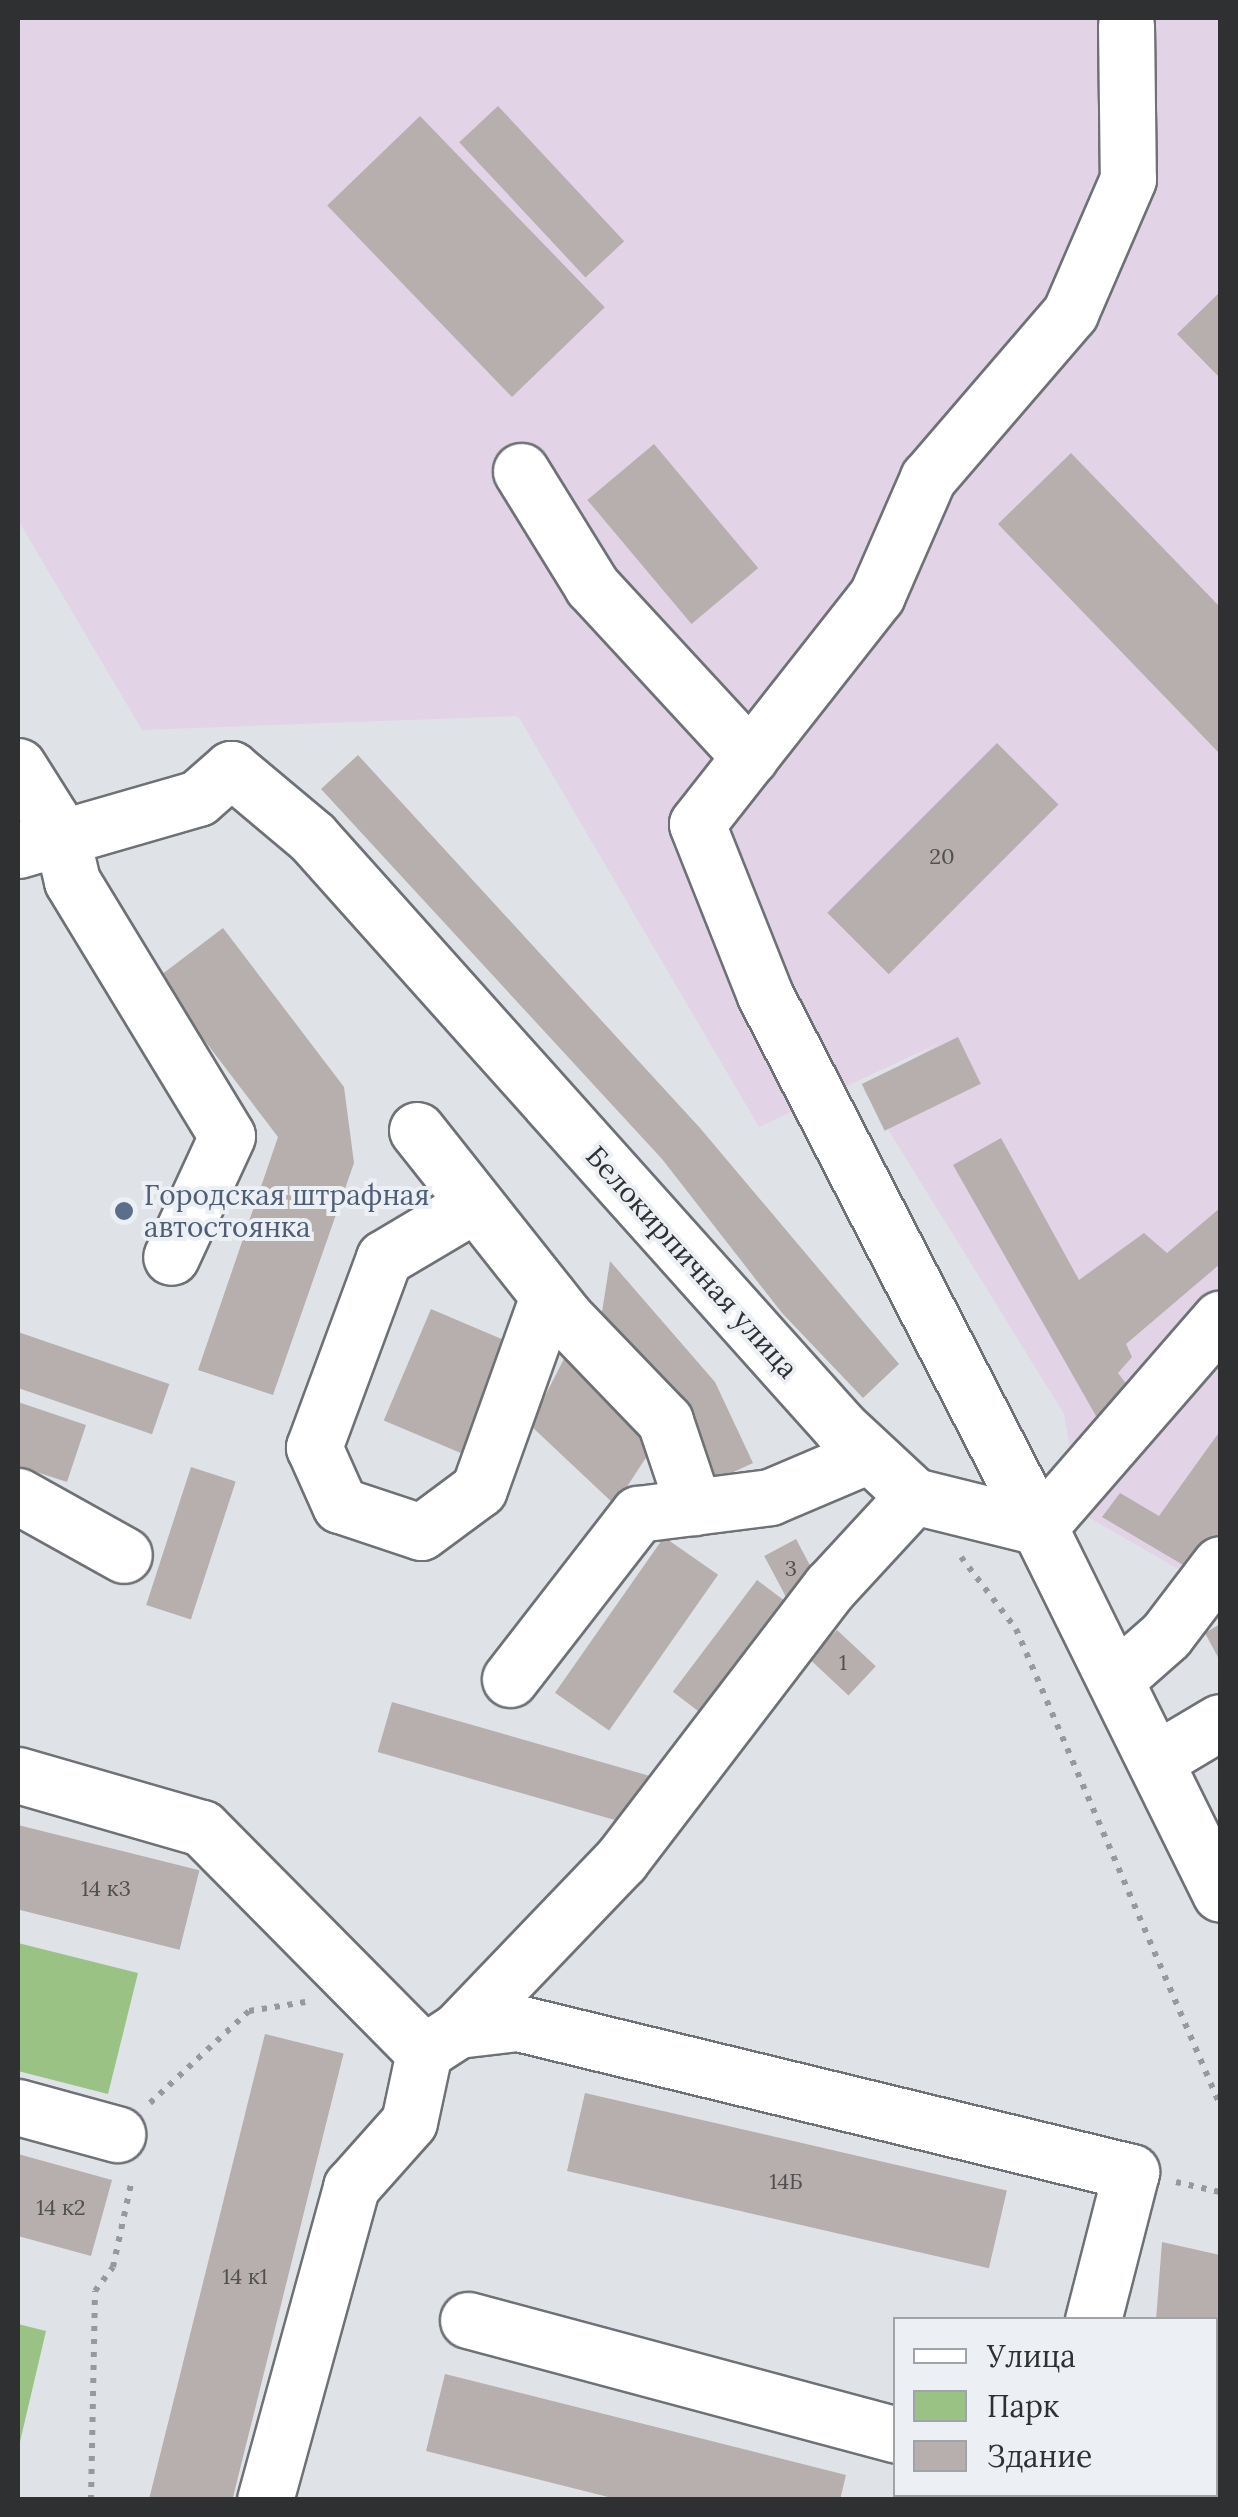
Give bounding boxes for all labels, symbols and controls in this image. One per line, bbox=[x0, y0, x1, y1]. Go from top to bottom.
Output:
house number: 20 bbox=[929, 844, 955, 870]
street label: Белокирпичная улица bbox=[579, 1139, 805, 1385]
place label: Городская штрафная автостоянка bbox=[144, 1178, 430, 1244]
marker: Городская штрафная автостоянка bbox=[113, 1200, 135, 1222]
house number: 3 bbox=[785, 1556, 797, 1582]
house number: 1 bbox=[839, 1650, 847, 1676]
house number: 14 к3 bbox=[81, 1876, 131, 1902]
house number: 14Б bbox=[769, 2169, 803, 2195]
house number: 14 к2 bbox=[36, 2195, 86, 2221]
house number: 14 к1 bbox=[222, 2264, 268, 2290]
legend bbox=[893, 2317, 1218, 2497]
text: Улица bbox=[987, 2337, 1076, 2375]
text: Парк bbox=[987, 2387, 1059, 2425]
text: Здание bbox=[987, 2437, 1092, 2475]

